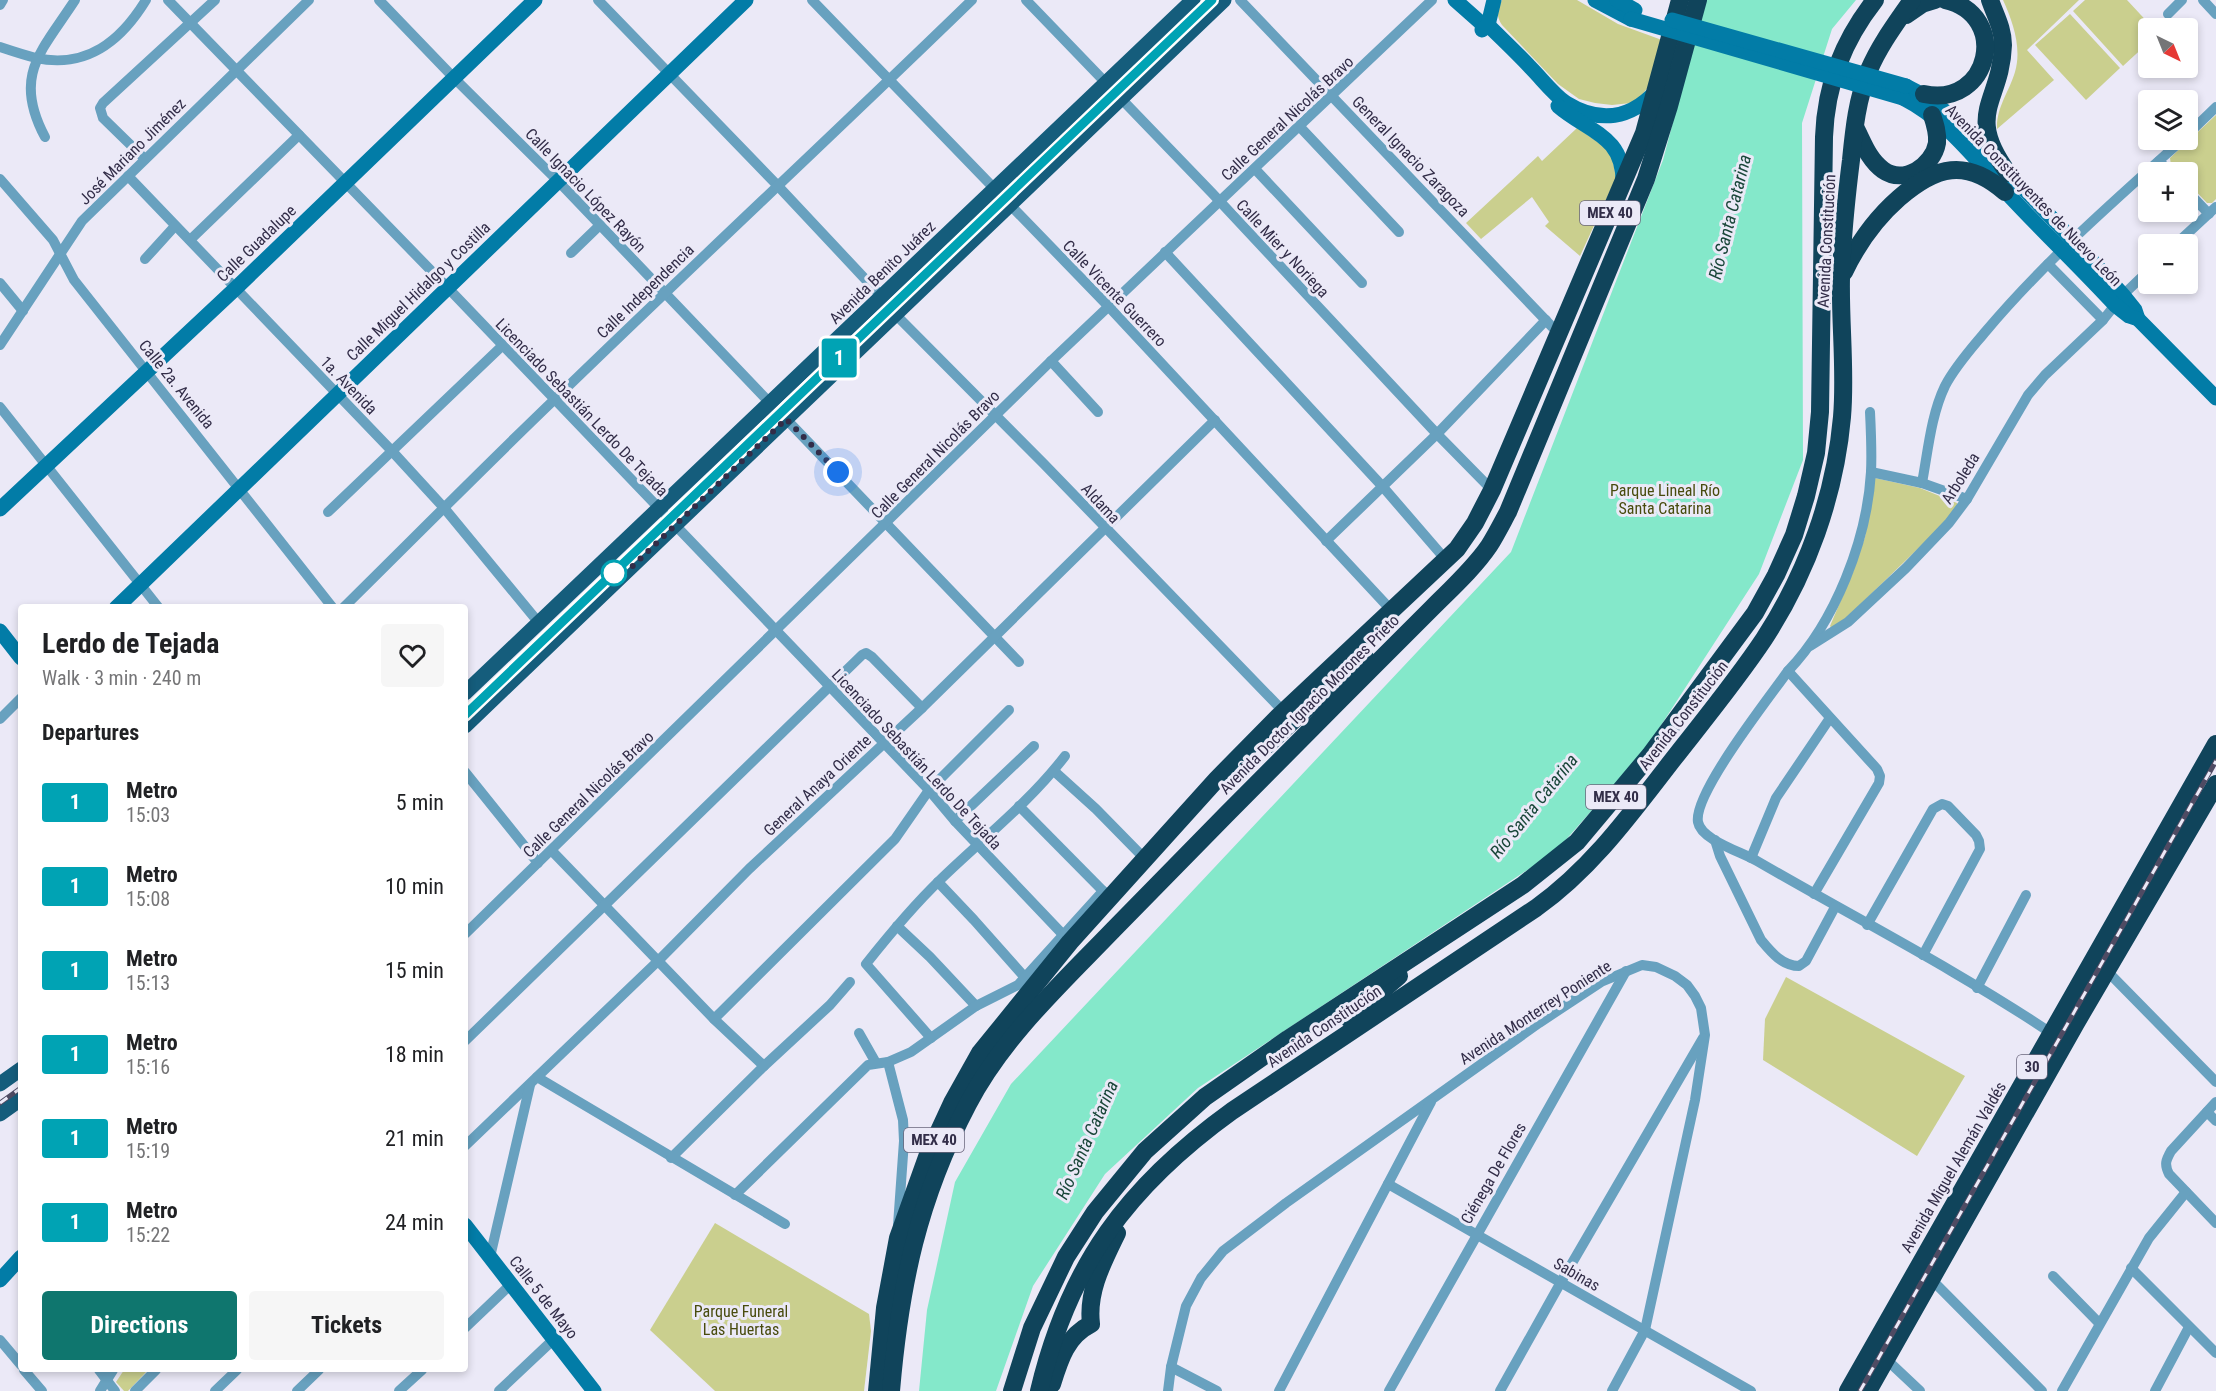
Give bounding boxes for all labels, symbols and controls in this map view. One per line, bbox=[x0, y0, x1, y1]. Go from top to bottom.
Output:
north arrow bbox=[2138, 18, 2198, 78]
map controls bbox=[2138, 18, 2198, 294]
street label: Calle General Nicolás Bravo bbox=[1217, 52, 1357, 185]
button: layers bbox=[2138, 90, 2198, 150]
street label: General Ignacio Zaragoza bbox=[1348, 92, 1473, 221]
street label: José Mariano Jiménez bbox=[75, 94, 190, 209]
street label: Avenida Constituyentes de Nuevo León bbox=[1942, 101, 2126, 290]
street label: Calle Ignacio López Rayón bbox=[521, 124, 650, 256]
water label: Río Santa Catarina bbox=[1704, 152, 1755, 281]
button: + bbox=[2138, 162, 2198, 222]
street label: Avenida Constitución bbox=[1814, 174, 1839, 308]
street label: Calle Mier y Noriega bbox=[1232, 195, 1333, 301]
street label: Calle Guadalupe bbox=[213, 201, 300, 286]
road number: MEX 40 bbox=[1580, 201, 1640, 225]
street label: Avenida Benito Juárez bbox=[825, 217, 939, 328]
street label: Calle Miguel Hidalgo y Costilla bbox=[343, 218, 494, 365]
button: − bbox=[2138, 234, 2198, 294]
street label: Calle Vicente Guerrero bbox=[1059, 236, 1170, 351]
street label: Calle Independencia bbox=[593, 240, 698, 342]
street label: Licenciado Sebastián Lerdo De Tejada bbox=[492, 314, 672, 500]
street label: Calle 2a. Avenida bbox=[135, 336, 218, 433]
line badge: 1 bbox=[820, 338, 858, 378]
text: 1 bbox=[834, 346, 844, 370]
street label: 1a. Avenida bbox=[316, 352, 381, 418]
street label: Calle General Nicolás Bravo bbox=[867, 386, 1004, 523]
street label: Arboleda bbox=[1937, 449, 1984, 507]
your location bbox=[823, 457, 853, 487]
street label: Aldama bbox=[1077, 479, 1124, 527]
park label: Parque Lineal Río Santa Catarina bbox=[1610, 481, 1720, 518]
unlabelled marker bbox=[601, 560, 627, 586]
street label: Avenida Doctor Ignacio Morones Prieto bbox=[1216, 611, 1403, 798]
button: heart bbox=[381, 624, 444, 687]
text: Lerdo de Tejada bbox=[42, 627, 219, 660]
street label: Avenida Constitución bbox=[1635, 657, 1732, 774]
street label: Licenciado Sebastián Lerdo De Tejada bbox=[828, 665, 1005, 854]
text: Walk · 3 min · 240 m bbox=[42, 666, 201, 690]
text: Departures bbox=[42, 720, 139, 745]
street label: Calle General Nicolás Bravo bbox=[519, 727, 658, 862]
street label: General Anaya Oriente bbox=[760, 731, 875, 840]
water label: Río Santa Catarina bbox=[1485, 749, 1582, 862]
text: Metro bbox=[126, 778, 178, 803]
road number: MEX 40 bbox=[1586, 785, 1646, 809]
text: 1 bbox=[70, 790, 80, 814]
text: 5 min bbox=[396, 790, 444, 815]
text: 15:03 bbox=[126, 803, 170, 827]
text: Metro bbox=[126, 862, 178, 887]
text: 1 bbox=[70, 874, 80, 898]
text: 10 min bbox=[385, 874, 444, 899]
text: 15:08 bbox=[126, 887, 170, 911]
text: Metro bbox=[126, 946, 178, 971]
street label: Avenida Monterrey Poniente bbox=[1456, 956, 1615, 1069]
text: 1 bbox=[70, 958, 80, 982]
text: 15 min bbox=[385, 958, 444, 983]
text: 15:13 bbox=[126, 971, 170, 995]
street label: Avenida Constitución bbox=[1264, 981, 1385, 1072]
text: Metro bbox=[126, 1030, 178, 1055]
text: 1 bbox=[70, 1042, 80, 1066]
text: 18 min bbox=[385, 1042, 444, 1067]
text: 15:16 bbox=[126, 1055, 170, 1079]
road number: 30 bbox=[2017, 1055, 2047, 1079]
water label: Río Santa Catarina bbox=[1051, 1077, 1122, 1202]
street label: Avenida Miguel Alemán Valdés bbox=[1897, 1078, 2010, 1256]
text: Metro bbox=[126, 1114, 178, 1139]
street label: Ciénega De Flores bbox=[1457, 1119, 1530, 1227]
text: 1 bbox=[70, 1126, 80, 1150]
text: 21 min bbox=[385, 1126, 444, 1151]
road number: MEX 40 bbox=[904, 1128, 964, 1152]
text: 15:19 bbox=[126, 1139, 170, 1163]
text: Metro bbox=[126, 1198, 178, 1223]
text: 1 bbox=[70, 1210, 80, 1234]
text: 24 min bbox=[385, 1210, 444, 1235]
text: 15:22 bbox=[126, 1223, 170, 1247]
street label: Calle 5 de Mayo bbox=[505, 1252, 582, 1343]
street label: Sabinas bbox=[1550, 1254, 1603, 1295]
button: Directions bbox=[42, 1291, 237, 1360]
button: Tickets bbox=[249, 1291, 444, 1360]
park label: Parque Funeral Las Huertas bbox=[694, 1302, 788, 1339]

